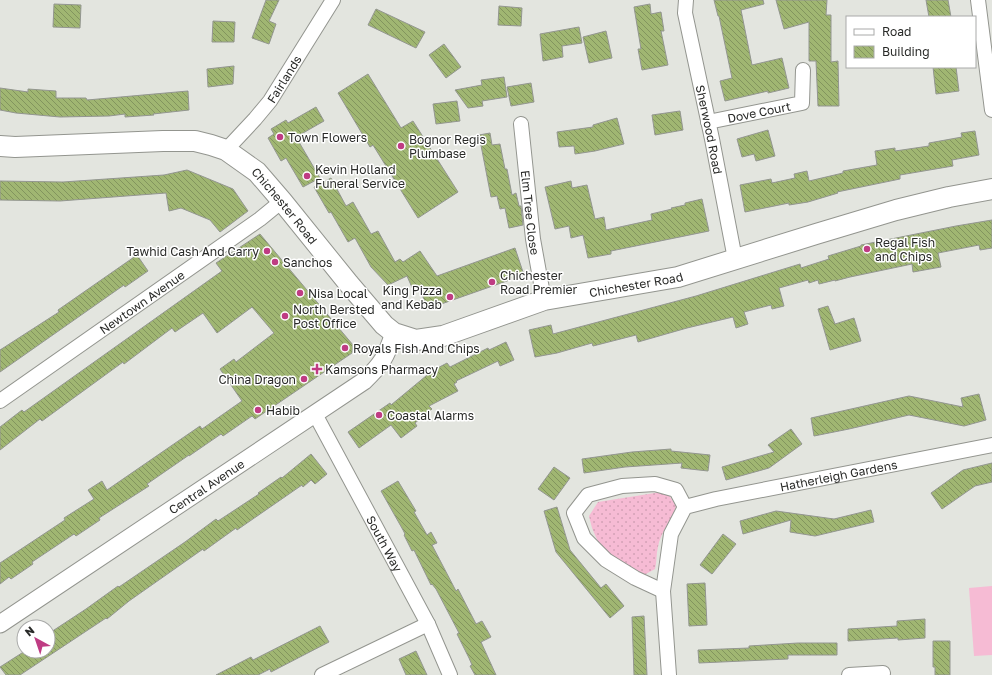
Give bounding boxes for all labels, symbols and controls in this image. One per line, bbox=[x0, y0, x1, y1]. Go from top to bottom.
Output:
legend bbox=[846, 16, 976, 68]
text: Road bbox=[882, 24, 911, 39]
text: Building bbox=[882, 44, 930, 59]
street label: Fairlands bbox=[263, 52, 304, 105]
street label: Sherwood Road bbox=[693, 83, 726, 175]
street label: Dove Court bbox=[726, 98, 792, 125]
place label: Town Flowers bbox=[288, 130, 367, 145]
marker: Town Flowers bbox=[275, 132, 285, 142]
place label: Bognor Regis Plumbase bbox=[409, 132, 486, 161]
marker: Bognor Regis Plumbase bbox=[396, 141, 406, 151]
place label: Kevin Holland Funeral Service bbox=[315, 162, 405, 191]
street label: Chichester Road bbox=[249, 164, 321, 247]
street label: Elm Tree Close bbox=[518, 169, 543, 256]
marker: Kevin Holland Funeral Service bbox=[302, 171, 312, 181]
place label: Regal Fish and Chips bbox=[875, 235, 935, 264]
place label: Tawhid Cash And Carry bbox=[126, 244, 259, 259]
marker: Regal Fish and Chips bbox=[862, 244, 872, 254]
marker: Tawhid Cash And Carry bbox=[262, 246, 272, 256]
place label: Sanchos bbox=[283, 255, 332, 270]
marker: Sanchos bbox=[270, 257, 280, 267]
street label: Newtown Avenue bbox=[96, 267, 187, 337]
place label: Chichester Road Premier bbox=[500, 268, 578, 297]
street label: Chichester Road bbox=[588, 268, 685, 300]
marker: Chichester Road Premier bbox=[487, 277, 497, 287]
place label: King Pizza and Kebab bbox=[381, 283, 442, 312]
place label: Nisa Local bbox=[308, 286, 368, 301]
marker: Nisa Local bbox=[295, 288, 305, 298]
marker: King Pizza and Kebab bbox=[445, 292, 455, 302]
place label: North Bersted Post Office bbox=[293, 302, 375, 331]
marker: North Bersted Post Office bbox=[280, 311, 290, 321]
place label: Royals Fish And Chips bbox=[353, 341, 480, 356]
marker: Royals Fish And Chips bbox=[340, 343, 350, 353]
place label: Kamsons Pharmacy bbox=[325, 362, 438, 377]
marker: Kamsons Pharmacy bbox=[312, 364, 322, 374]
place label: China Dragon bbox=[218, 372, 296, 387]
marker: China Dragon bbox=[299, 374, 309, 384]
place label: Habib bbox=[266, 403, 300, 418]
marker: Habib bbox=[253, 405, 263, 415]
place label: Coastal Alarms bbox=[387, 408, 474, 423]
marker: Coastal Alarms bbox=[374, 410, 384, 420]
street label: Central Avenue bbox=[166, 456, 247, 517]
street label: Hatherleigh Gardens bbox=[778, 456, 898, 494]
street label: South Way bbox=[363, 513, 406, 574]
north arrow bbox=[16, 619, 56, 659]
text: N bbox=[22, 623, 37, 639]

